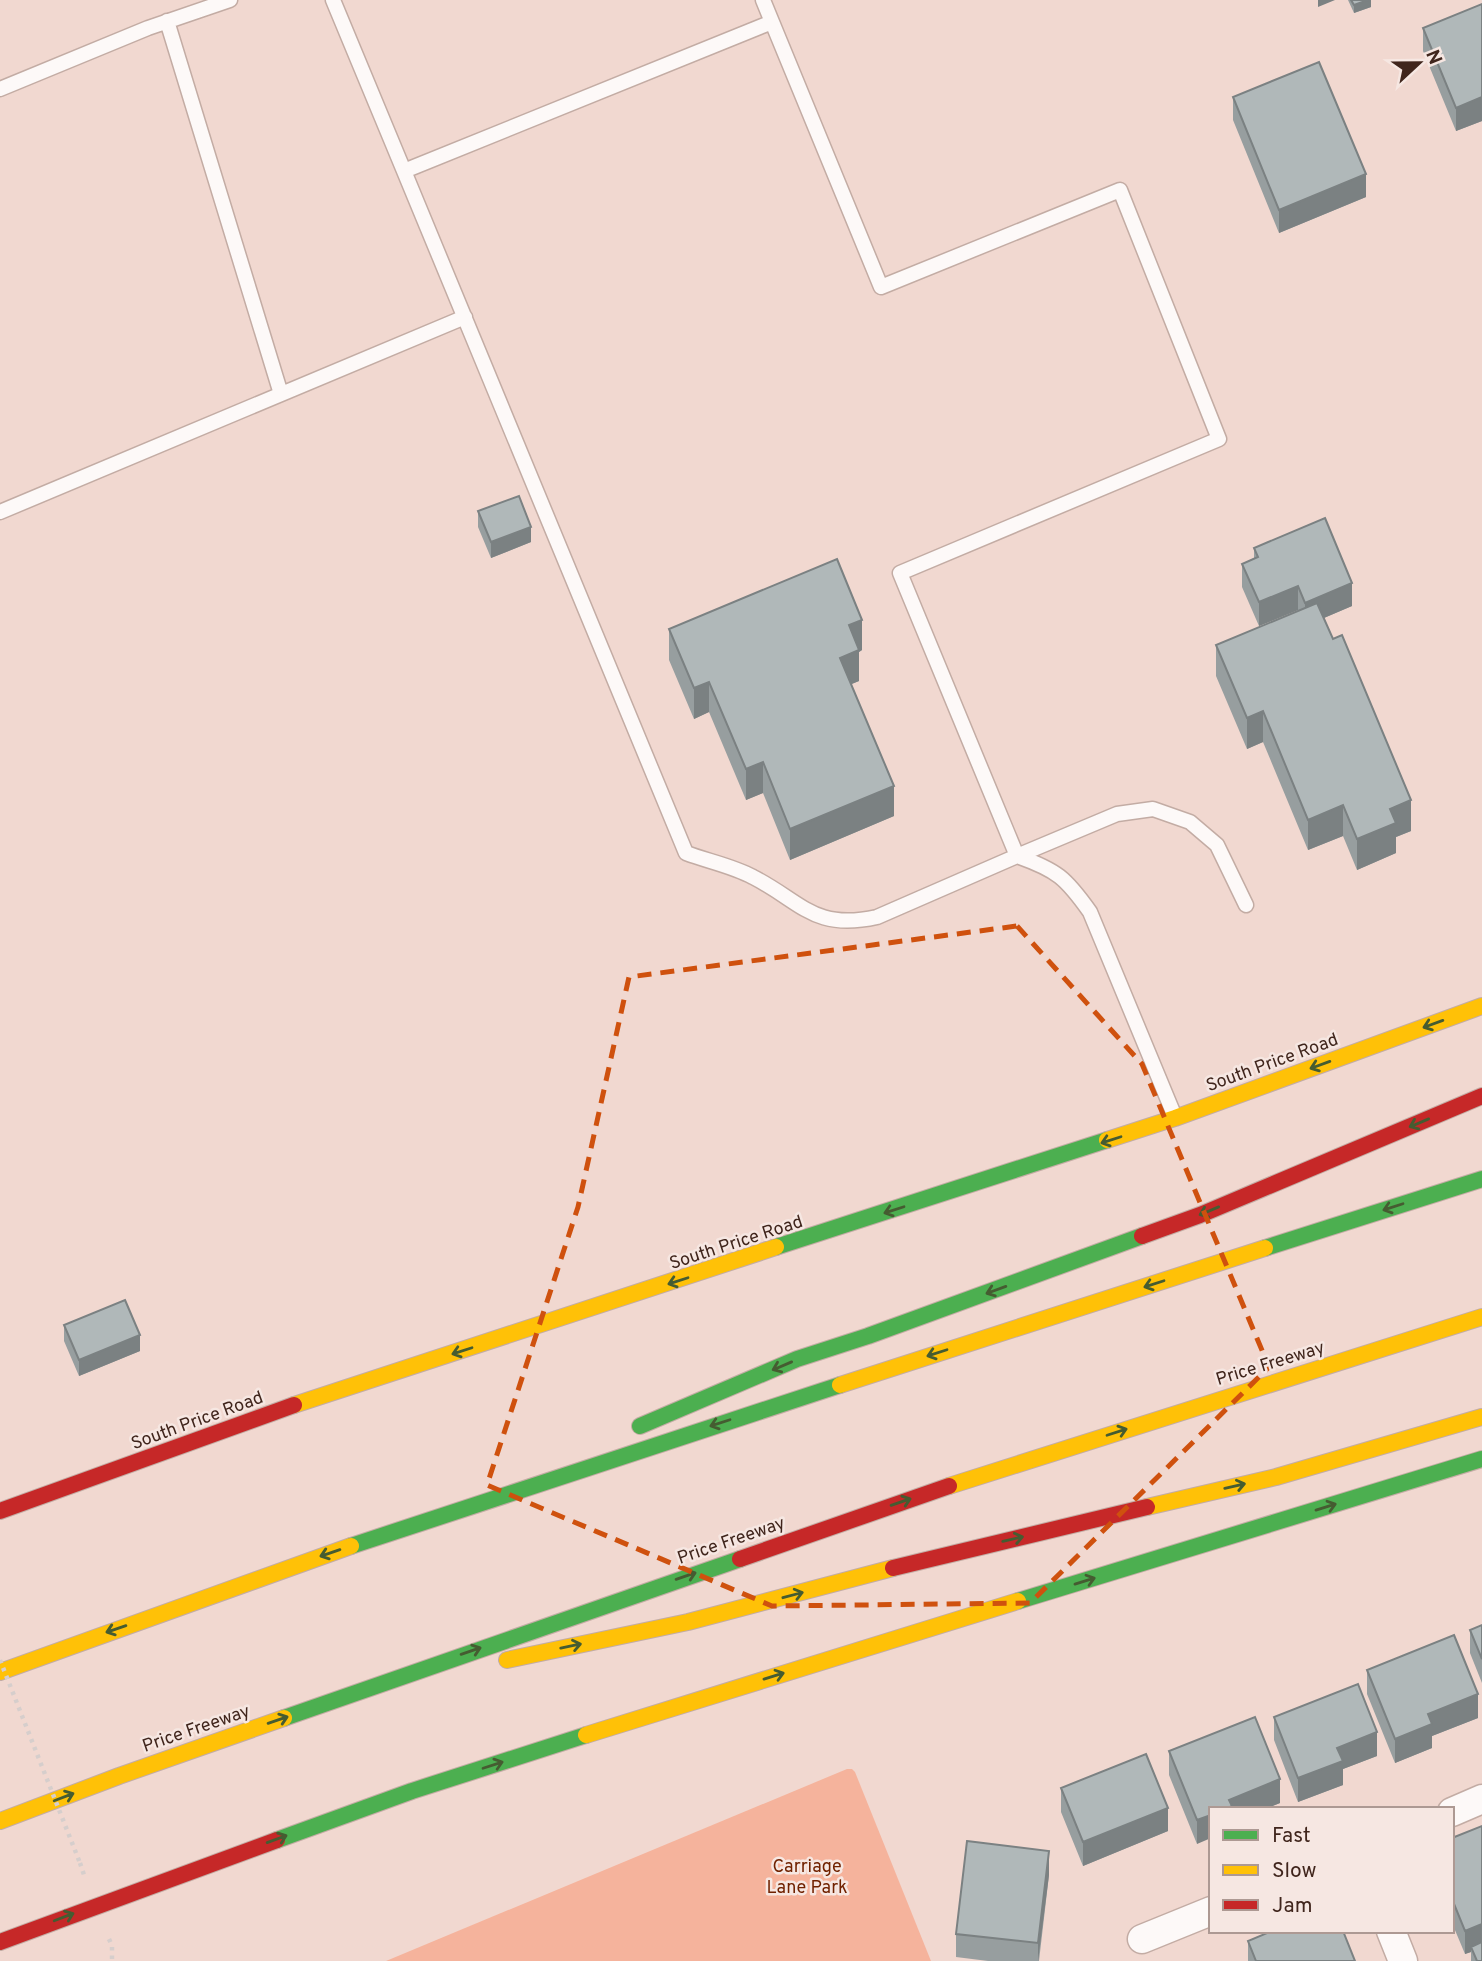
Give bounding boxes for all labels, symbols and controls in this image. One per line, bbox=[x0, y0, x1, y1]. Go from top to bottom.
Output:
north arrow bbox=[1384, 28, 1454, 98]
text: N bbox=[1419, 47, 1447, 68]
one-way arrow bbox=[1422, 1019, 1444, 1031]
street label: South Price Road bbox=[1203, 1029, 1342, 1098]
one-way arrow bbox=[1309, 1060, 1331, 1072]
one-way arrow bbox=[1409, 1117, 1430, 1130]
one-way arrow bbox=[1100, 1135, 1122, 1147]
one-way arrow bbox=[1383, 1201, 1405, 1214]
one-way arrow bbox=[884, 1205, 906, 1218]
one-way arrow bbox=[1199, 1205, 1221, 1218]
street label: South Price Road bbox=[667, 1211, 806, 1276]
one-way arrow bbox=[667, 1275, 689, 1288]
one-way arrow bbox=[1143, 1279, 1165, 1291]
one-way arrow bbox=[985, 1284, 1007, 1297]
street label: Price Freeway bbox=[1213, 1337, 1328, 1392]
one-way arrow bbox=[451, 1346, 473, 1358]
one-way arrow bbox=[926, 1348, 948, 1360]
one-way arrow bbox=[771, 1360, 793, 1373]
street label: South Price Road bbox=[128, 1387, 267, 1456]
one-way arrow bbox=[710, 1418, 732, 1430]
one-way arrow bbox=[1106, 1424, 1128, 1437]
one-way arrow bbox=[1223, 1479, 1246, 1493]
one-way arrow bbox=[890, 1495, 912, 1508]
one-way arrow bbox=[1314, 1499, 1336, 1512]
street label: Price Freeway bbox=[675, 1512, 788, 1571]
one-way arrow bbox=[1002, 1532, 1024, 1545]
one-way arrow bbox=[320, 1548, 342, 1560]
one-way arrow bbox=[674, 1569, 696, 1581]
one-way arrow bbox=[1074, 1574, 1096, 1587]
one-way arrow bbox=[781, 1588, 804, 1601]
one-way arrow bbox=[105, 1624, 127, 1636]
one-way arrow bbox=[559, 1639, 582, 1653]
one-way arrow bbox=[460, 1644, 482, 1656]
one-way arrow bbox=[762, 1669, 784, 1682]
street label: Price Freeway bbox=[140, 1700, 253, 1759]
one-way arrow bbox=[266, 1712, 288, 1725]
one-way arrow bbox=[481, 1758, 503, 1771]
one-way arrow bbox=[52, 1789, 74, 1802]
legend bbox=[1209, 1807, 1454, 1933]
text: Fast bbox=[1272, 1823, 1311, 1850]
one-way arrow bbox=[266, 1832, 288, 1844]
park label: Carriage Lane Park bbox=[766, 1856, 848, 1900]
text: Slow bbox=[1272, 1858, 1317, 1885]
text: Jam bbox=[1272, 1893, 1313, 1920]
one-way arrow bbox=[52, 1910, 74, 1923]

